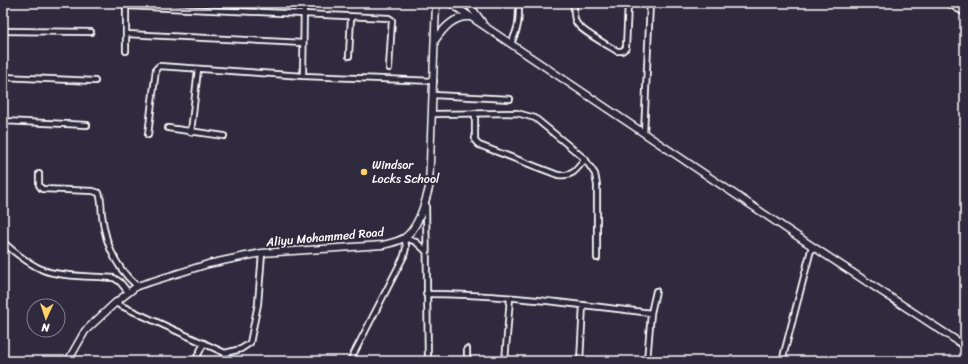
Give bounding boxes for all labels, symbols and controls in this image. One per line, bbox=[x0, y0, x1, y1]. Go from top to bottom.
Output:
place label: Windsor Locks School bbox=[372, 154, 440, 190]
marker: Windsor Locks School bbox=[359, 167, 369, 177]
street label: Aliyu Mohammed Road bbox=[264, 221, 386, 253]
north arrow bbox=[26, 298, 66, 338]
text: N bbox=[41, 318, 51, 337]

